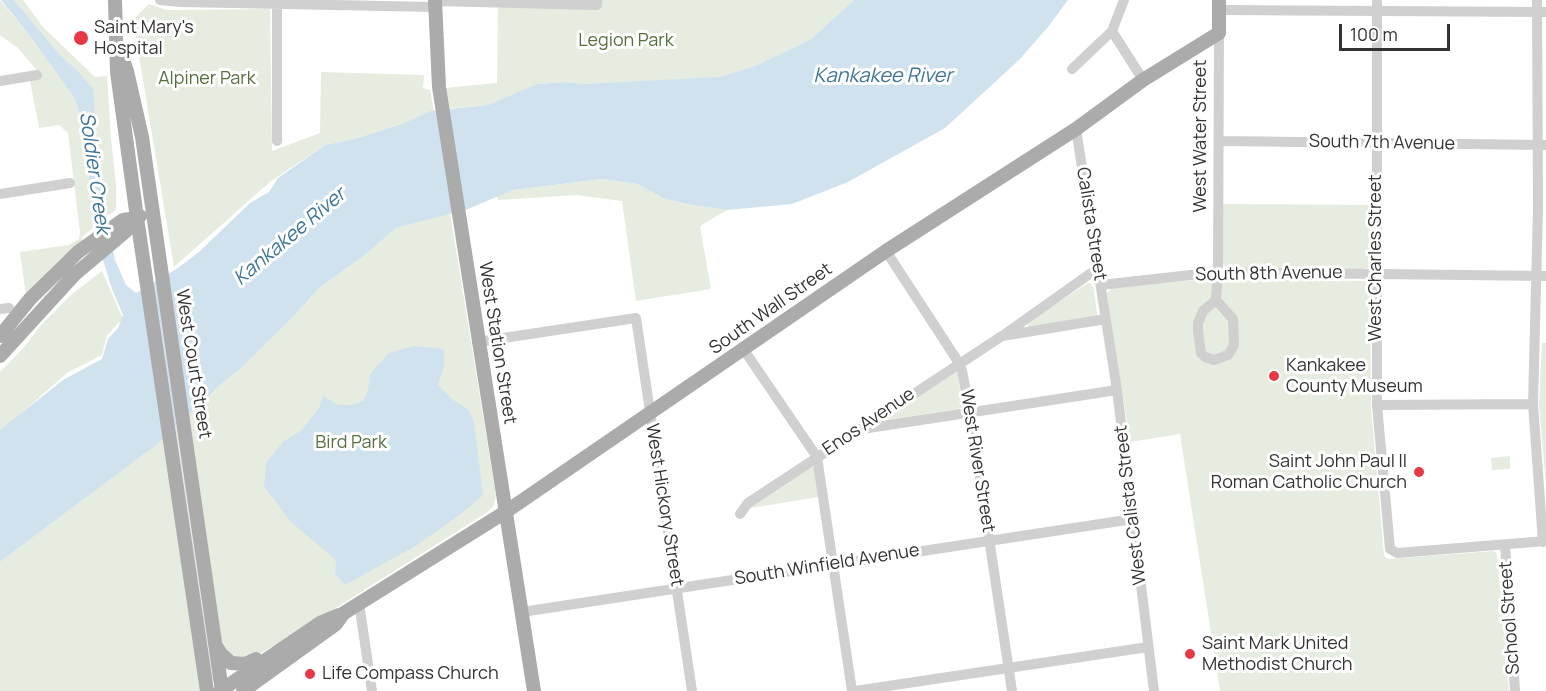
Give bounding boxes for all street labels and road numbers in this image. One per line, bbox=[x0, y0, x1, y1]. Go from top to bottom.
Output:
street label: West Water Street bbox=[1190, 60, 1212, 212]
street label: South 7th Avenue bbox=[1309, 131, 1455, 155]
street label: Calista Street bbox=[1071, 166, 1111, 282]
street label: West Charles Street bbox=[1365, 174, 1387, 342]
street label: South Wall Street bbox=[705, 259, 837, 359]
street label: West Station Street bbox=[474, 260, 520, 426]
street label: South 8th Avenue bbox=[1195, 262, 1343, 286]
street label: West Court Street bbox=[171, 288, 215, 440]
street label: Enos Avenue bbox=[819, 383, 919, 461]
street label: West River Street bbox=[955, 388, 999, 534]
street label: West Hickory Street bbox=[640, 422, 688, 588]
street label: West Calista Street bbox=[1110, 424, 1152, 586]
street label: South Winfield Avenue bbox=[733, 540, 921, 590]
street label: School Street bbox=[1495, 561, 1525, 675]

